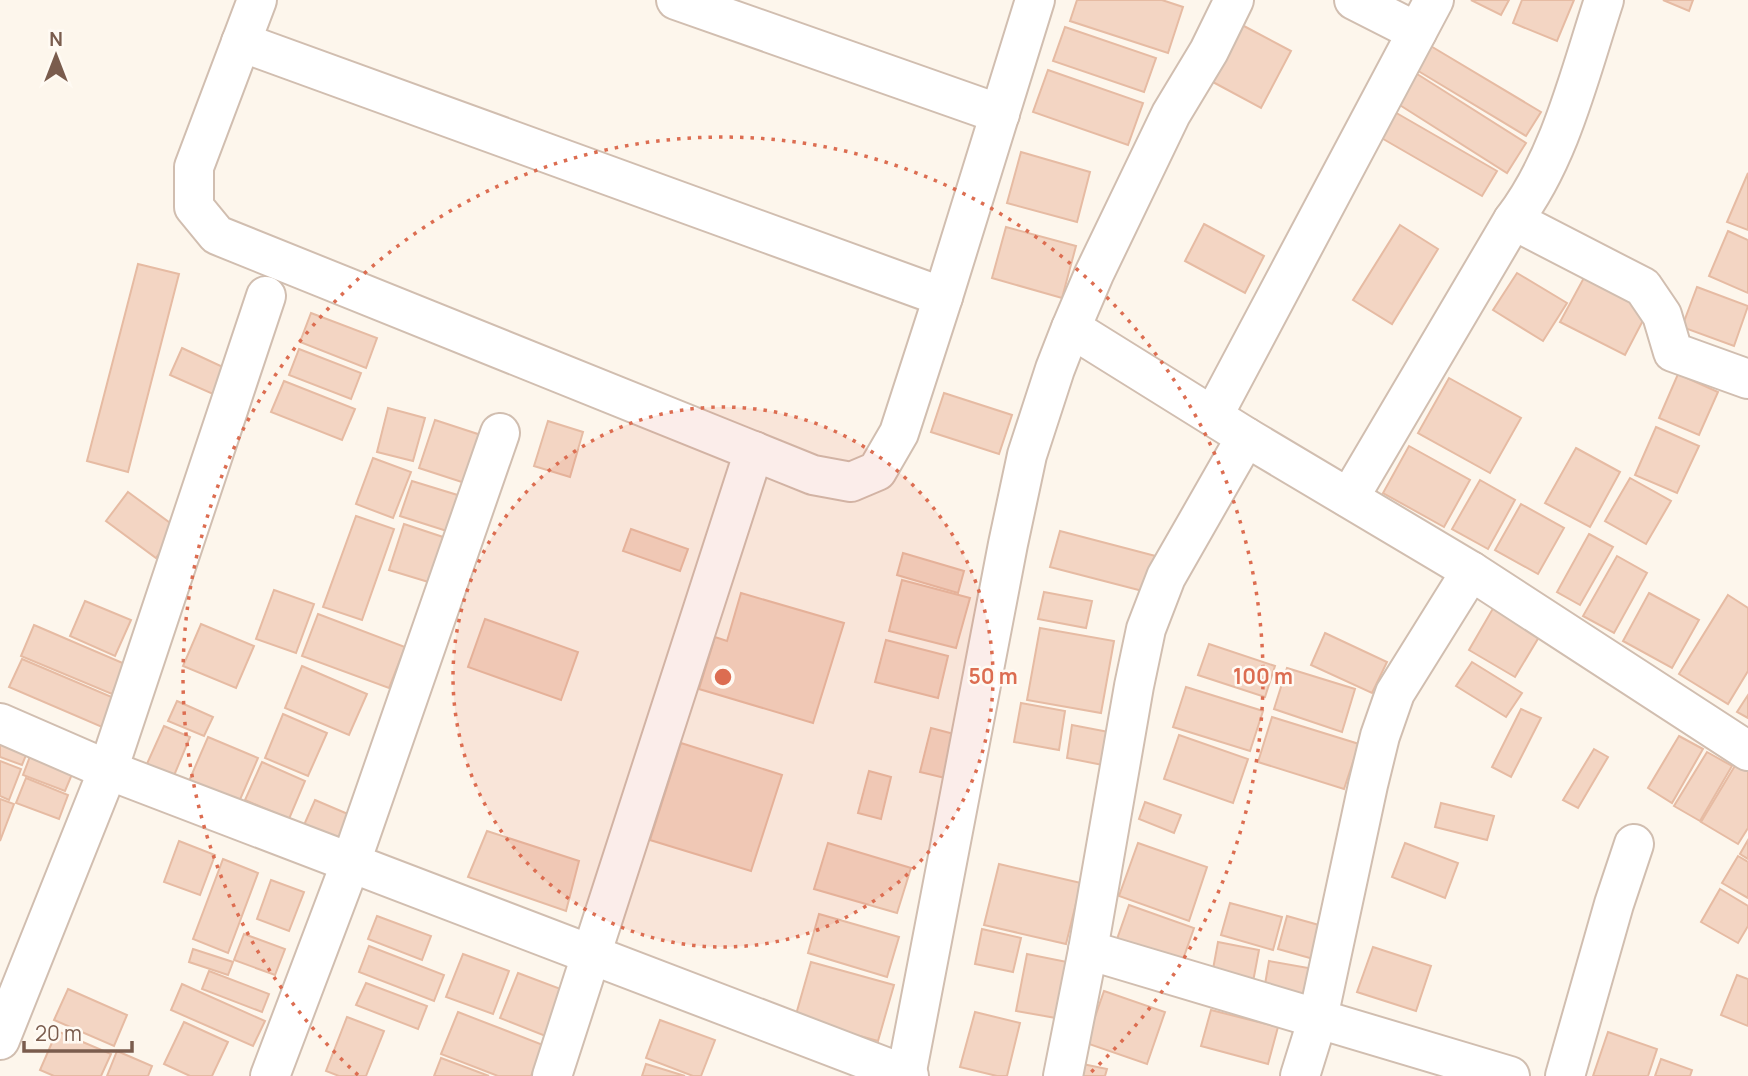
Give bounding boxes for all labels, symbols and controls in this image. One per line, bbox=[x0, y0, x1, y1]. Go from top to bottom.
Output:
north arrow bbox=[21, 21, 91, 91]
text: N bbox=[49, 26, 63, 52]
text: 50 m bbox=[968, 662, 1018, 690]
text: 100 m bbox=[1233, 662, 1293, 690]
centre of rings bbox=[711, 665, 735, 689]
scale bar bbox=[24, 1010, 133, 1054]
text: 20 m bbox=[35, 1019, 82, 1047]

